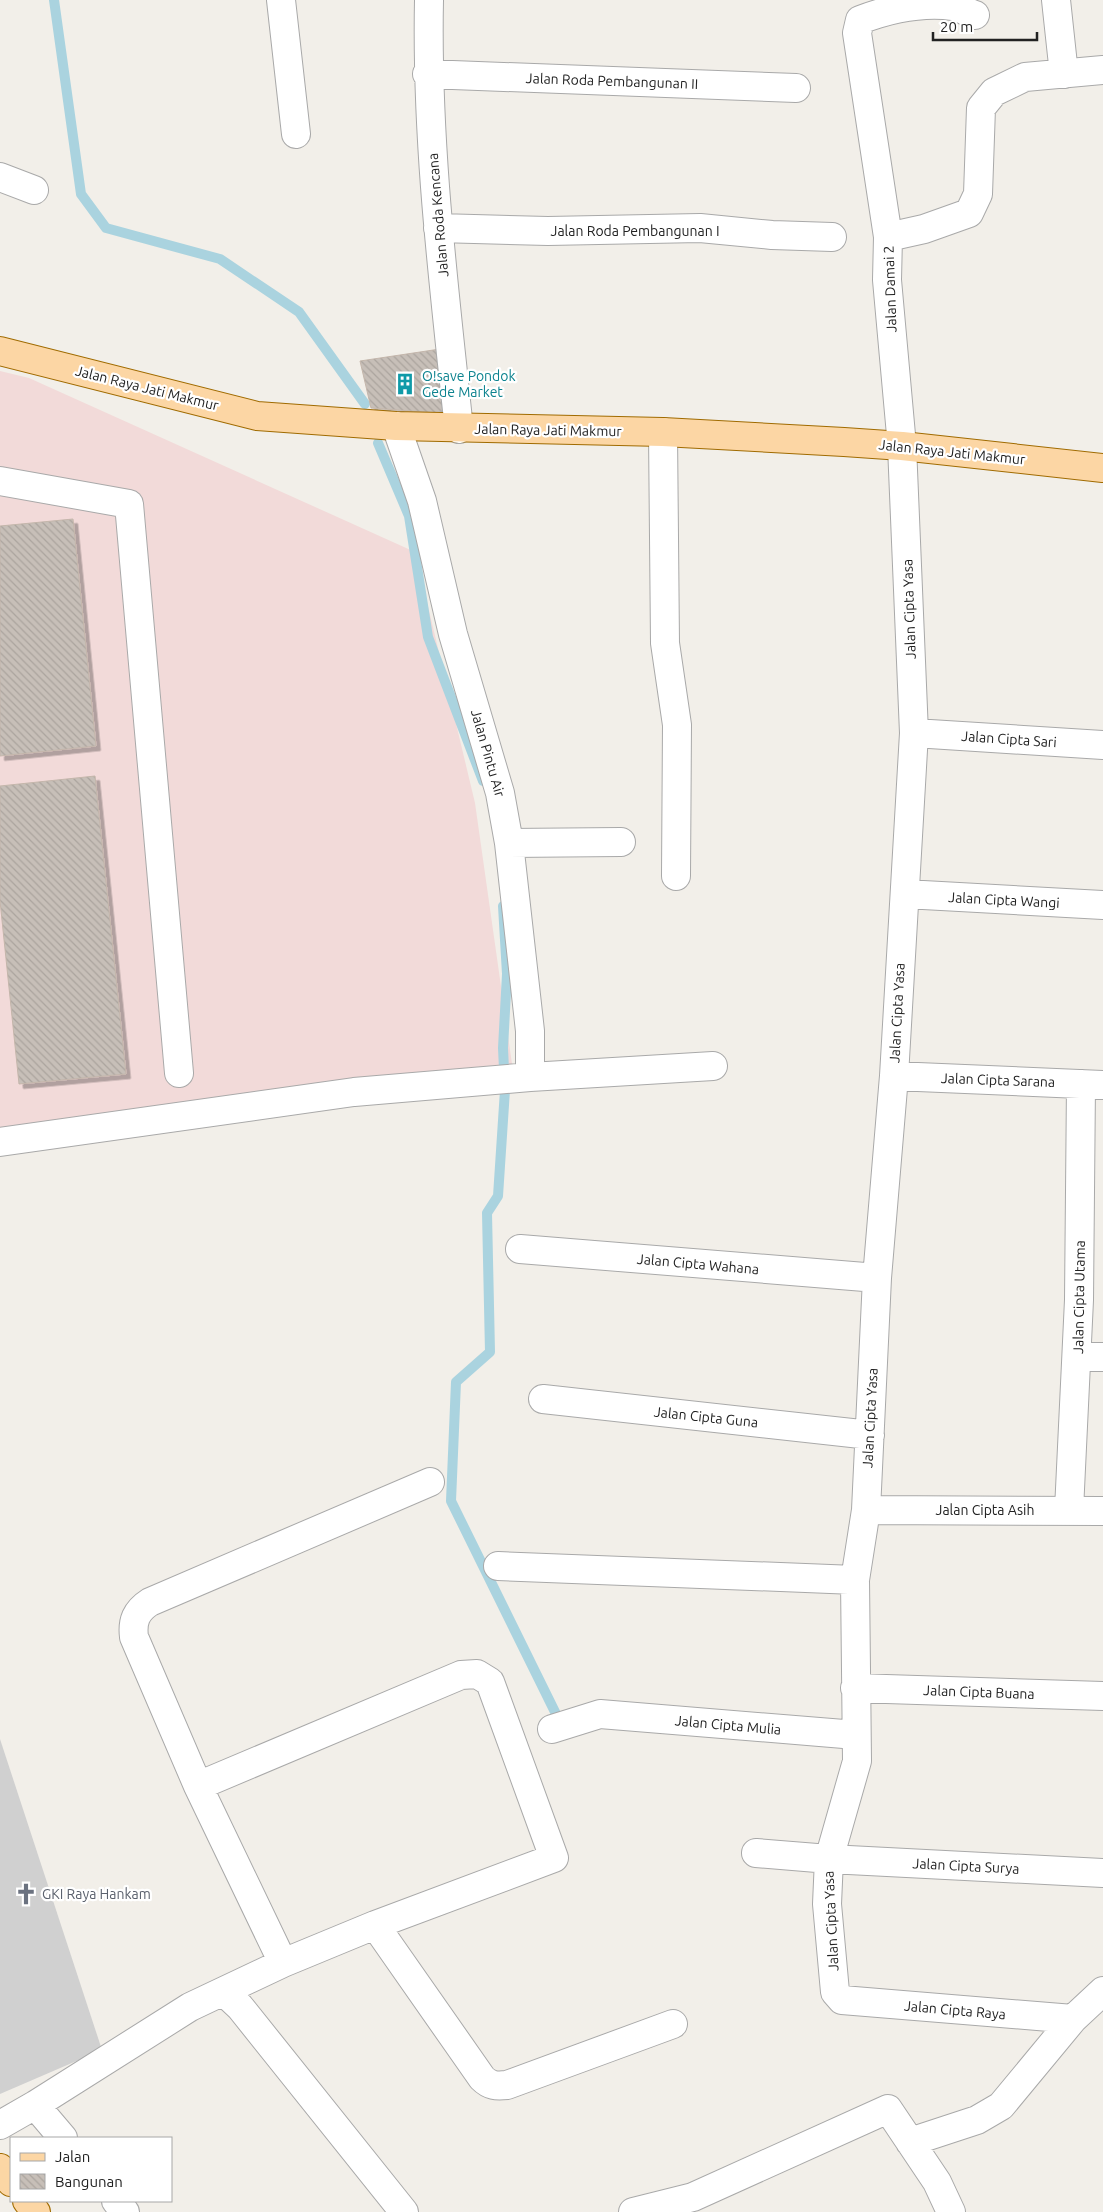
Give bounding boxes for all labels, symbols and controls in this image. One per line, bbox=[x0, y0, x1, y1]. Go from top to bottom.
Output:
scale bar bbox=[933, 10, 1037, 42]
text: 20 m bbox=[940, 18, 973, 35]
street label: Jalan Roda Pembangunan II bbox=[525, 70, 699, 92]
street label: Jalan Roda Kencana bbox=[425, 152, 451, 278]
street label: Jalan Roda Pembangunan I bbox=[551, 223, 719, 239]
street label: Jalan Damai 2 bbox=[880, 245, 900, 333]
street label: Jalan Raya Jati Makmur bbox=[74, 362, 221, 414]
place label: O!save Pondok Gede Market bbox=[422, 368, 516, 400]
building icon: O!save Pondok Gede Market bbox=[392, 371, 418, 397]
street label: Jalan Raya Jati Makmur bbox=[474, 421, 622, 439]
street label: Jalan Raya Jati Makmur bbox=[878, 436, 1027, 468]
street label: Jalan Cipta Yasa bbox=[899, 559, 919, 659]
street label: Jalan Pintu Air bbox=[468, 707, 508, 799]
street label: Jalan Cipta Sari bbox=[961, 728, 1057, 750]
street label: Jalan Cipta Wangi bbox=[948, 889, 1060, 911]
street label: Jalan Cipta Yasa bbox=[886, 962, 908, 1064]
street label: Jalan Cipta Sarana bbox=[941, 1070, 1055, 1090]
street label: Jalan Cipta Utama bbox=[1070, 1240, 1088, 1354]
street label: Jalan Cipta Wahana bbox=[636, 1251, 760, 1277]
street label: Jalan Cipta Yasa bbox=[859, 1367, 881, 1469]
street label: Jalan Cipta Guna bbox=[653, 1404, 759, 1430]
street label: Jalan Cipta Asih bbox=[936, 1502, 1034, 1518]
street label: Jalan Cipta Buana bbox=[923, 1682, 1035, 1702]
street label: Jalan Cipta Mulia bbox=[674, 1712, 782, 1738]
street label: Jalan Cipta Surya bbox=[912, 1855, 1020, 1877]
street label: Jalan Cipta Yasa bbox=[820, 1870, 842, 1972]
church icon: GKI Raya Hankam bbox=[13, 1881, 39, 1907]
place label: GKI Raya Hankam bbox=[42, 1886, 151, 1902]
street label: Jalan Cipta Raya bbox=[903, 1998, 1007, 2022]
legend bbox=[10, 2137, 172, 2202]
text: Jalan bbox=[55, 2148, 90, 2165]
text: Bangunan bbox=[55, 2173, 123, 2190]

